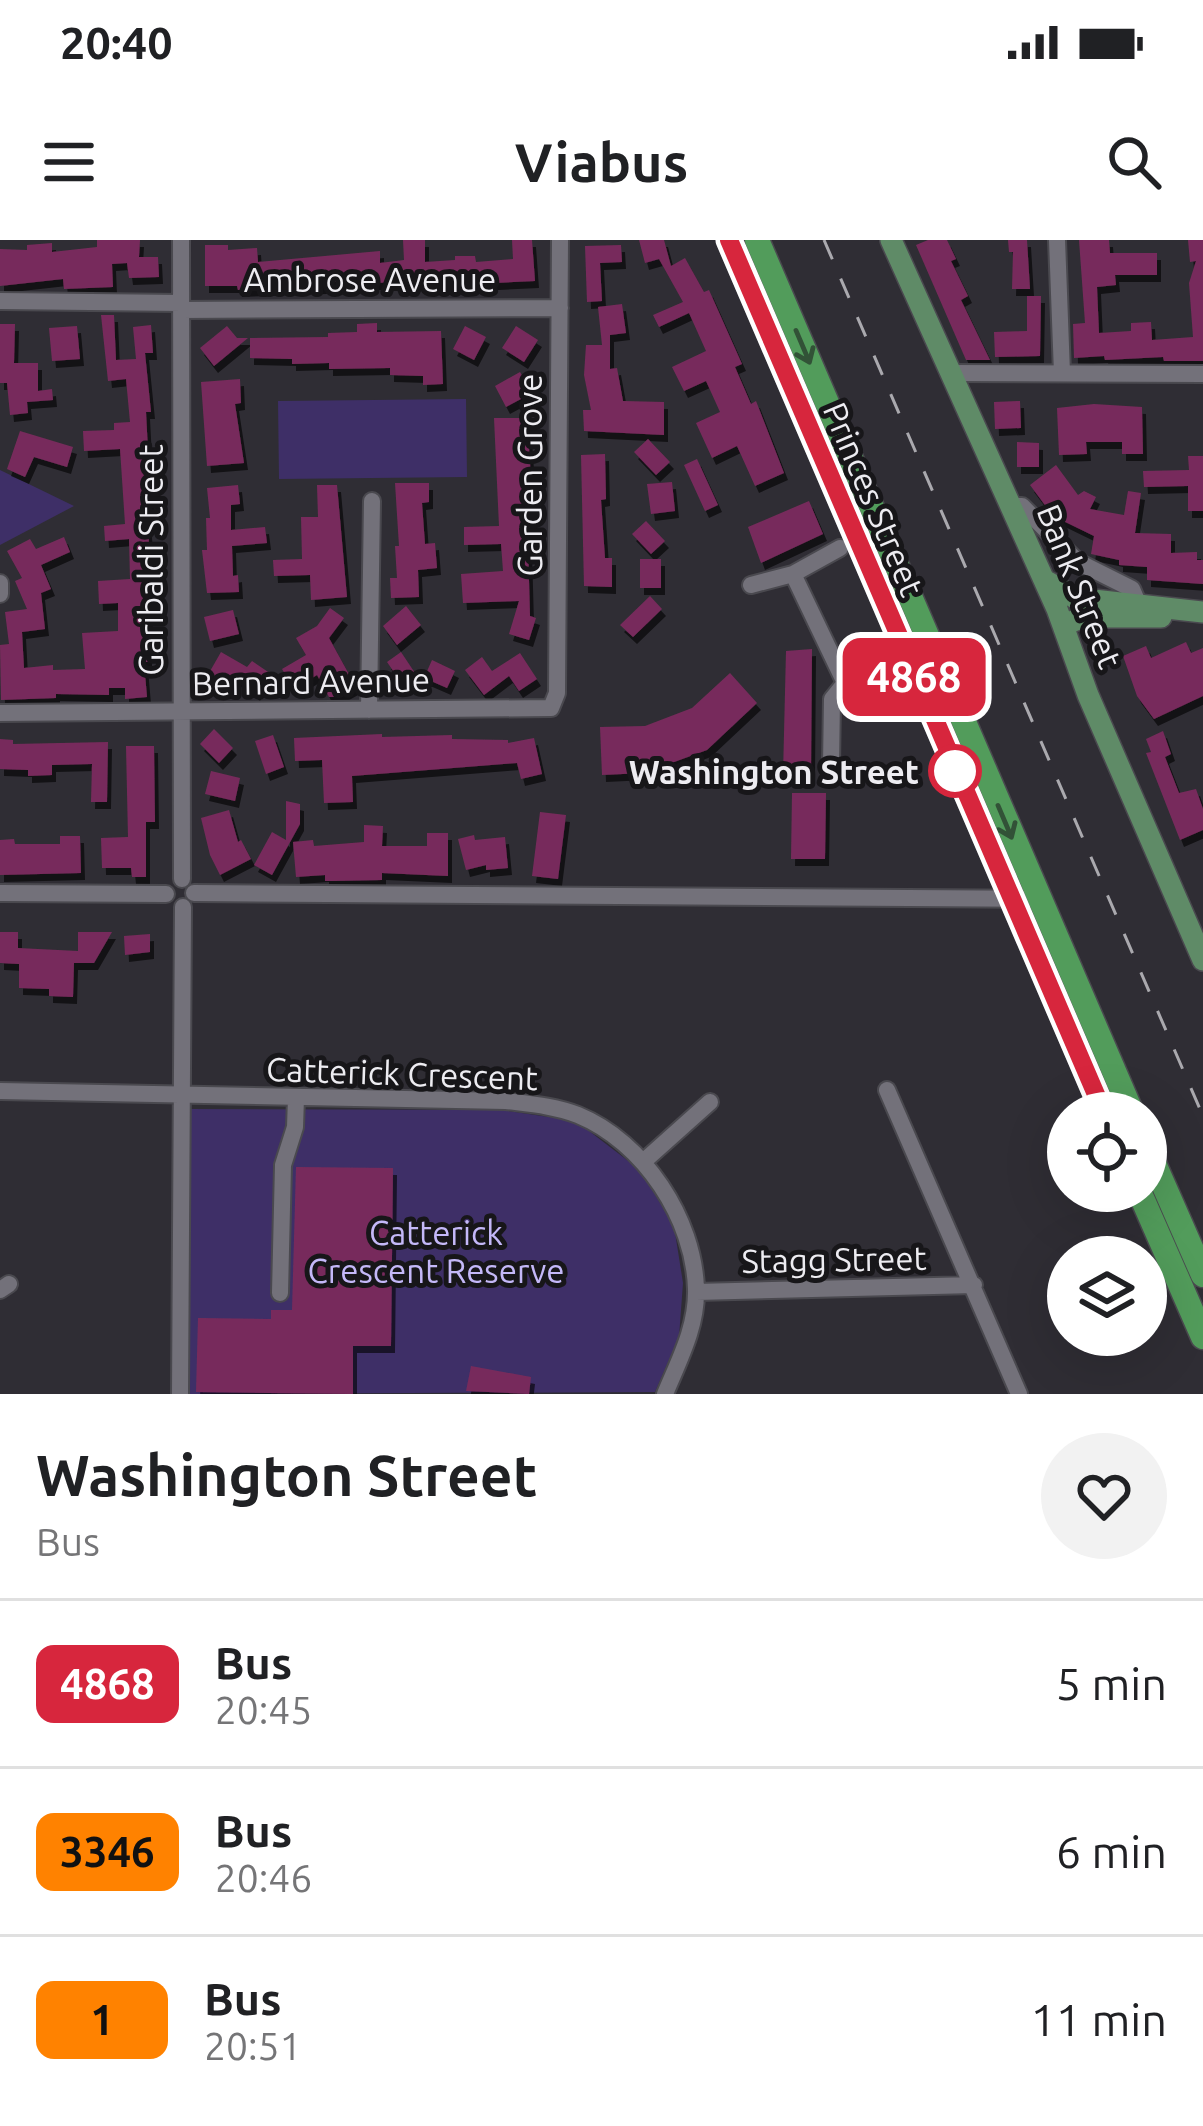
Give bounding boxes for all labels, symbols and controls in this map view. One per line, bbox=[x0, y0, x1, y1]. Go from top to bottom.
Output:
text: 20:40 bbox=[60, 17, 173, 68]
icon: menu bbox=[36, 129, 102, 195]
icon: search bbox=[1101, 129, 1167, 195]
text: Viabus bbox=[515, 132, 688, 192]
street label: Ambrose Avenue bbox=[244, 261, 496, 298]
one-way arrow bbox=[794, 328, 815, 365]
street label: Garden Grove bbox=[511, 373, 548, 577]
street label: Princes Street bbox=[817, 397, 931, 601]
street label: Garibaldi Street bbox=[132, 444, 169, 676]
street label: Bank Street bbox=[1030, 499, 1130, 673]
line badge: 4868 bbox=[830, 638, 998, 716]
text: 4868 bbox=[867, 653, 961, 700]
street label: Bernard Avenue bbox=[192, 660, 430, 702]
marker: Washington Street bbox=[930, 746, 980, 796]
place label: Washington Street bbox=[629, 753, 919, 790]
one-way arrow bbox=[996, 803, 1017, 840]
street label: Catterick Crescent bbox=[265, 1050, 539, 1096]
map controls bbox=[1047, 1092, 1167, 1356]
button: locate bbox=[1047, 1092, 1167, 1212]
park label: Catterick Crescent Reserve bbox=[308, 1214, 564, 1289]
button: layers bbox=[1047, 1236, 1167, 1356]
street label: Stagg Street bbox=[741, 1239, 927, 1279]
button: heart bbox=[1041, 1433, 1167, 1559]
text: Washington Street bbox=[36, 1443, 537, 1507]
text: Bus bbox=[36, 1520, 100, 1563]
text: Bus bbox=[215, 1637, 292, 1688]
text: 5 min bbox=[1056, 1658, 1167, 1709]
text: 4868 bbox=[60, 1660, 155, 1707]
text: 20:45 bbox=[215, 1688, 312, 1731]
text: Bus bbox=[215, 1805, 292, 1856]
text: 6 min bbox=[1056, 1826, 1167, 1877]
text: 3346 bbox=[60, 1828, 155, 1875]
text: 20:46 bbox=[215, 1856, 312, 1899]
text: Bus bbox=[204, 1973, 281, 2024]
text: 11 min bbox=[1030, 1994, 1167, 2045]
text: 1 bbox=[90, 1996, 114, 2043]
text: 20:51 bbox=[204, 2024, 302, 2067]

